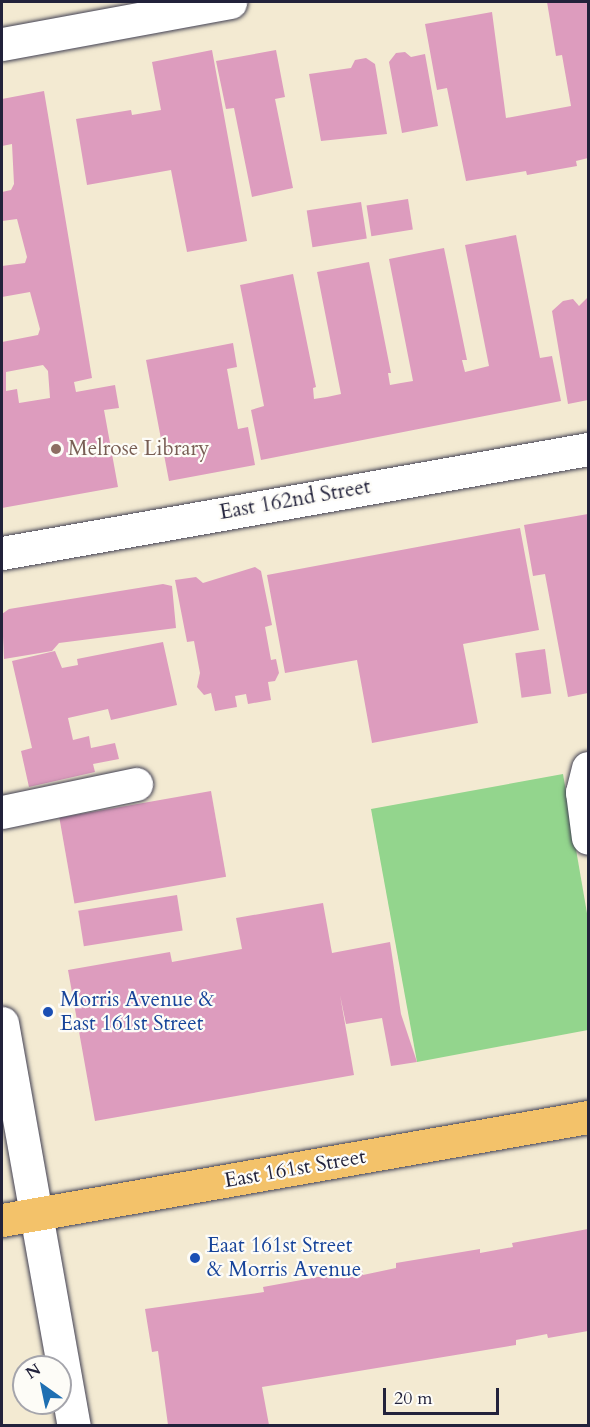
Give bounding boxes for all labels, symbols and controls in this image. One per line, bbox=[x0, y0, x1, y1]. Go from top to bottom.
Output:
place label: Melrose Library bbox=[68, 436, 209, 462]
marker: Melrose Library bbox=[49, 442, 63, 456]
street label: East 162nd Street bbox=[218, 474, 372, 526]
place label: Morris Avenue & East 161st Street bbox=[60, 987, 214, 1037]
marker: Morris Avenue & East 161st Street bbox=[41, 1005, 55, 1019]
street label: East 161st Street bbox=[222, 1144, 368, 1194]
place label: Eaat 161st Street & Morris Avenue bbox=[207, 1233, 361, 1283]
marker: Eaat 161st Street & Morris Avenue bbox=[188, 1251, 202, 1265]
north arrow bbox=[12, 1355, 72, 1415]
text: N bbox=[21, 1359, 45, 1385]
scale bar bbox=[386, 1376, 502, 1414]
text: 20 m bbox=[394, 1386, 433, 1411]

